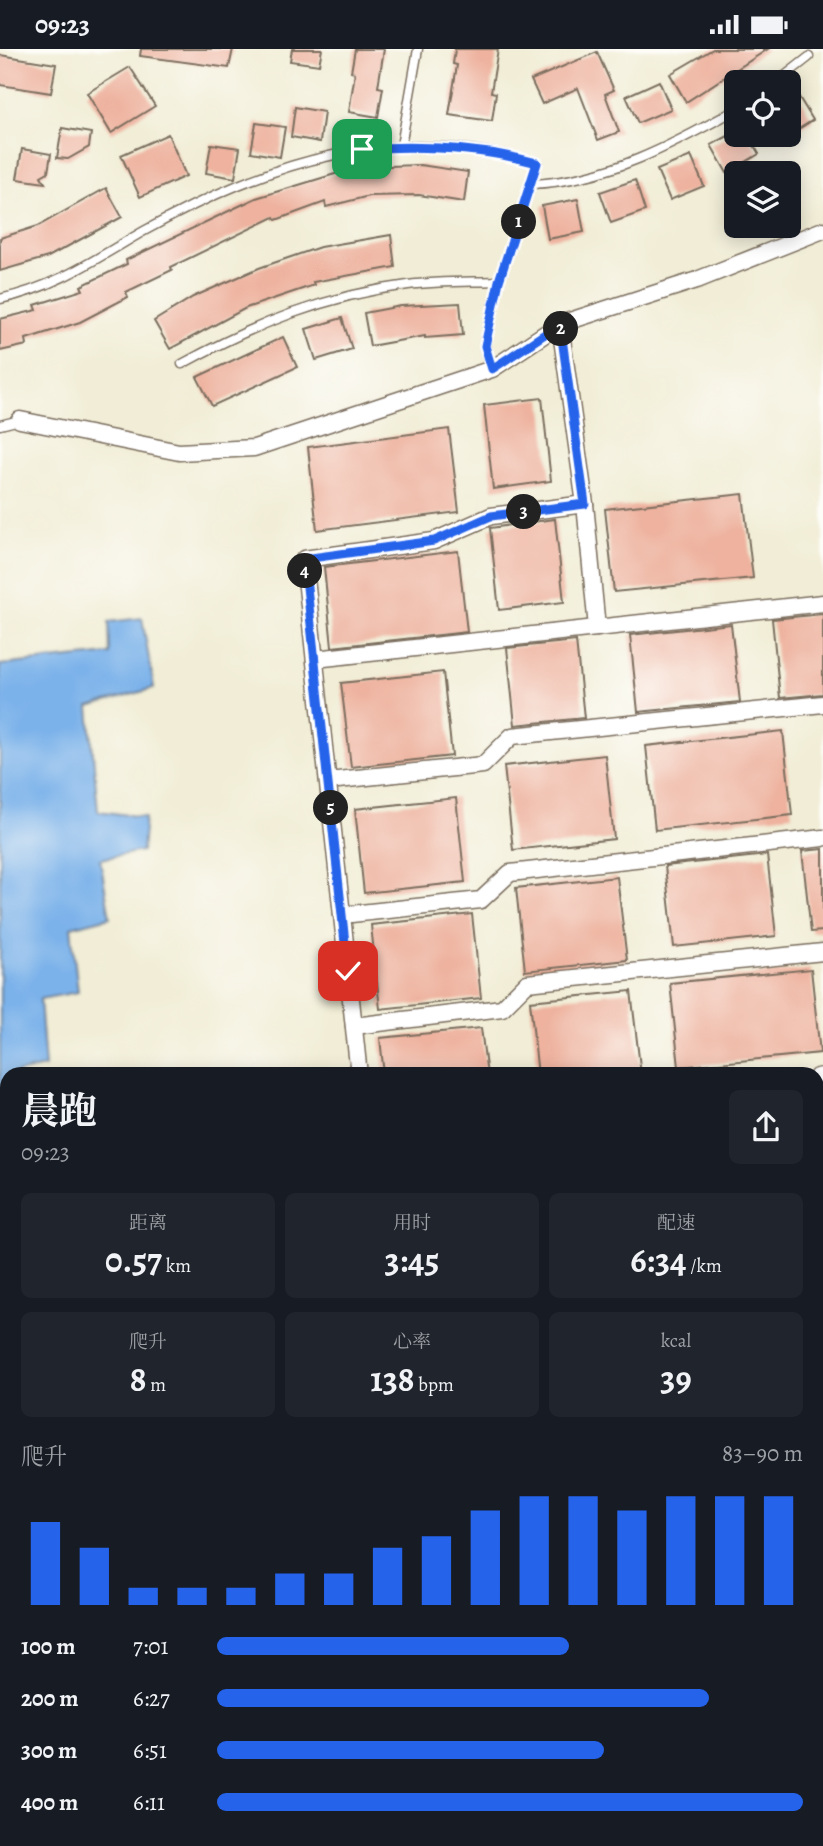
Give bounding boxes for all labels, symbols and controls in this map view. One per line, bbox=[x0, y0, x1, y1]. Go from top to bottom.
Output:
text: 09:23 bbox=[35, 7, 90, 42]
map controls bbox=[724, 70, 801, 238]
button: locate bbox=[724, 70, 801, 147]
pin bbox=[332, 119, 392, 179]
icon: arrive bbox=[343, 130, 381, 168]
button: layers bbox=[724, 161, 801, 238]
pin: 1 bbox=[502, 205, 536, 239]
text: 1 bbox=[515, 208, 522, 234]
pin: 2 bbox=[544, 311, 578, 347]
text: 2 bbox=[556, 315, 565, 341]
pin: 3 bbox=[506, 495, 542, 529]
text: 3 bbox=[519, 498, 528, 524]
pin: 4 bbox=[288, 553, 322, 589]
text: 4 bbox=[300, 557, 309, 583]
pin: 5 bbox=[314, 791, 348, 825]
text: 5 bbox=[326, 794, 335, 820]
pin bbox=[318, 941, 378, 1001]
icon: check bbox=[329, 952, 367, 990]
text: 晨跑 bbox=[21, 1085, 97, 1137]
button: share bbox=[729, 1090, 803, 1164]
text: 09:23 bbox=[21, 1137, 70, 1168]
text: 距离 bbox=[129, 1210, 167, 1236]
text: 用时 bbox=[393, 1210, 431, 1236]
text: 配速 bbox=[657, 1210, 695, 1236]
text: 0.57 bbox=[105, 1236, 162, 1284]
text: 3:45 bbox=[385, 1236, 439, 1284]
text: 6:34 bbox=[630, 1236, 686, 1284]
text: km bbox=[162, 1253, 191, 1279]
text: /km bbox=[686, 1253, 722, 1279]
text: kcal bbox=[661, 1328, 691, 1354]
text: 爬升 bbox=[129, 1329, 167, 1355]
text: 心率 bbox=[393, 1329, 431, 1355]
text: 39 bbox=[660, 1354, 692, 1402]
text: 8 bbox=[130, 1355, 147, 1403]
text: 138 bbox=[370, 1355, 415, 1403]
text: m bbox=[147, 1372, 166, 1398]
text: bpm bbox=[415, 1372, 454, 1398]
text: 83–90 m bbox=[722, 1438, 803, 1469]
text: 爬升 bbox=[21, 1441, 67, 1472]
text: 100 m bbox=[21, 1631, 76, 1662]
text: 7:01 bbox=[133, 1631, 168, 1662]
text: 200 m bbox=[21, 1683, 79, 1714]
text: 6:27 bbox=[133, 1683, 170, 1714]
text: 300 m bbox=[21, 1735, 77, 1766]
text: 6:51 bbox=[133, 1735, 167, 1766]
text: 400 m bbox=[21, 1787, 78, 1818]
text: 6:11 bbox=[133, 1787, 165, 1818]

